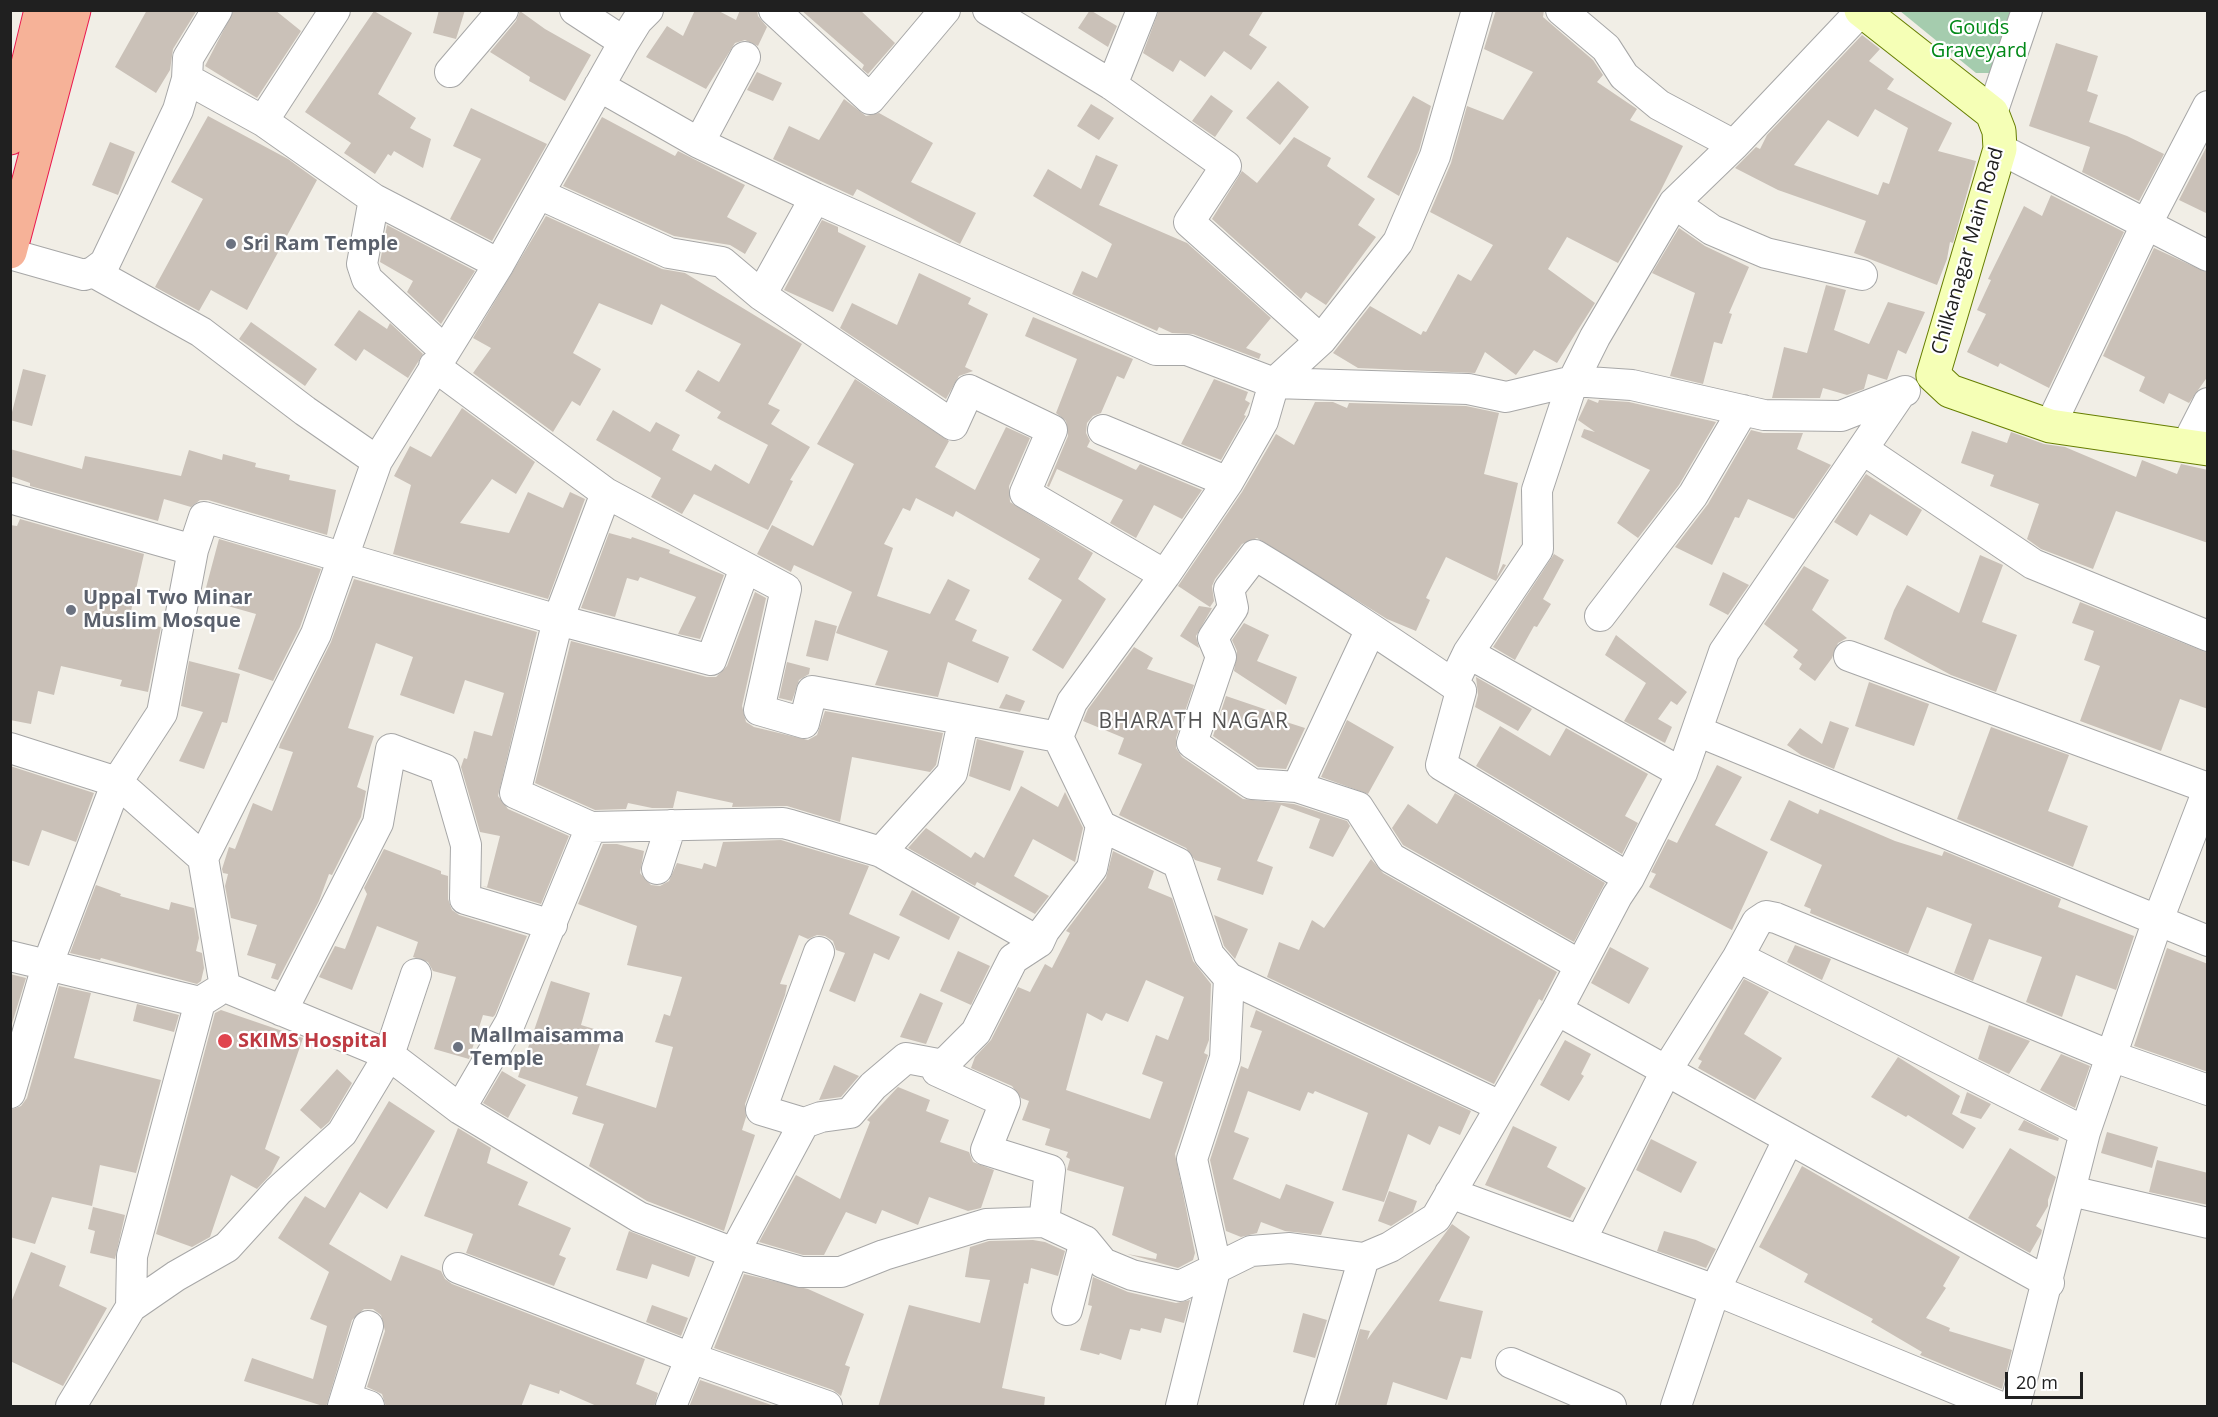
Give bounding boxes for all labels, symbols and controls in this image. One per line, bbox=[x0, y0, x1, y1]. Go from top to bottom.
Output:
park label: Gouds Graveyard bbox=[1931, 16, 2027, 63]
street label: Chilkanagar Main Road bbox=[1927, 145, 2009, 357]
place label: Sri Ram Temple bbox=[243, 232, 398, 256]
marker: Sri Ram Temple bbox=[224, 237, 238, 251]
place label: Uppal Two Minar Muslim Mosque bbox=[83, 586, 252, 633]
marker: Uppal Two Minar Muslim Mosque bbox=[64, 603, 78, 617]
district label: BHARATH NAGAR bbox=[1098, 709, 1290, 735]
place label: Mallmaisamma Temple bbox=[470, 1024, 624, 1071]
place label: SKIMS Hospital bbox=[238, 1029, 387, 1053]
marker: SKIMS Hospital bbox=[216, 1032, 234, 1050]
marker: Mallmaisamma Temple bbox=[451, 1040, 465, 1054]
scale bar bbox=[2008, 1360, 2086, 1398]
text: 20 m bbox=[2016, 1370, 2058, 1394]

